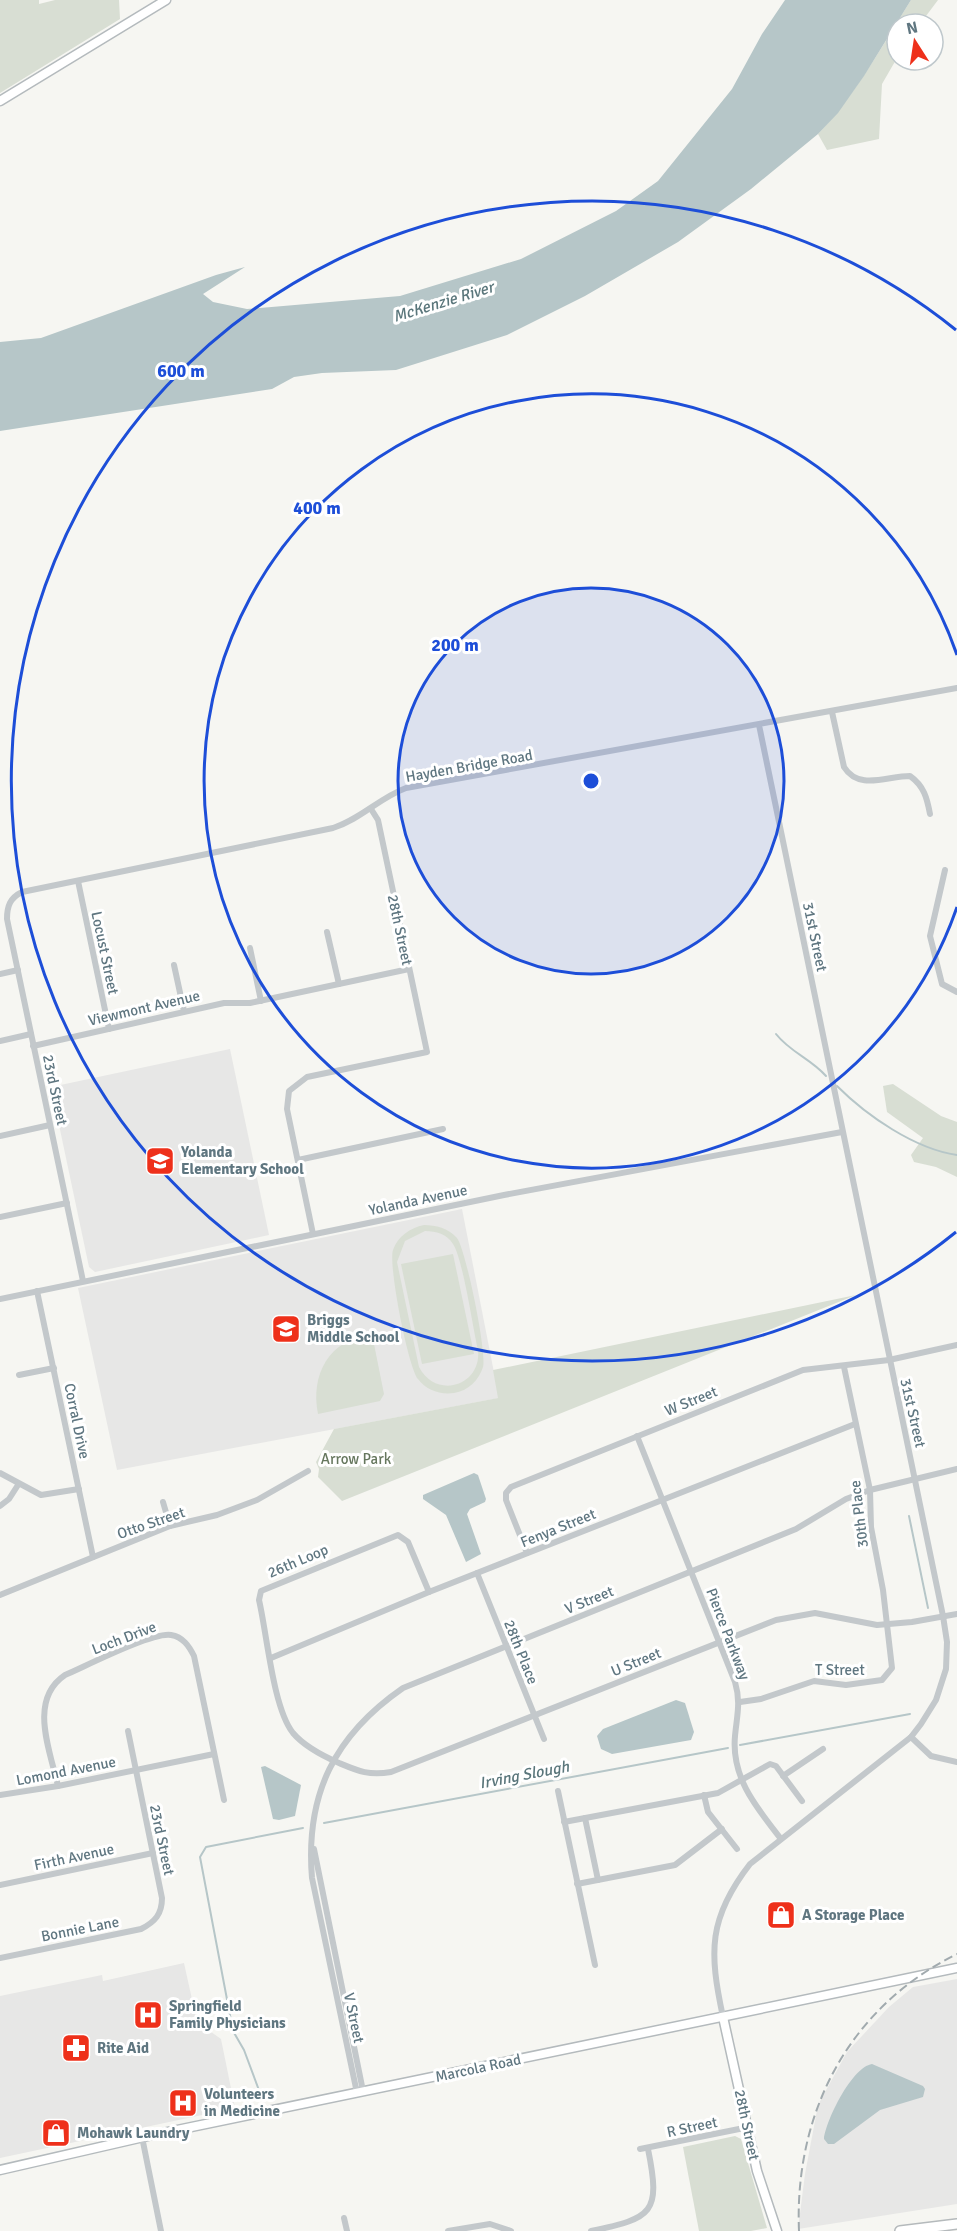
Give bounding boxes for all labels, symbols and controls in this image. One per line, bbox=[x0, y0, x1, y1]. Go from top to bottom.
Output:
north arrow bbox=[885, 12, 945, 72]
text: N bbox=[905, 17, 920, 39]
water label: McKenzie River bbox=[391, 277, 498, 327]
text: 600 m bbox=[157, 360, 205, 382]
text: 400 m bbox=[293, 497, 341, 519]
text: 200 m bbox=[431, 634, 479, 656]
street label: Hayden Bridge Road bbox=[404, 746, 534, 786]
centre of rings bbox=[581, 771, 601, 791]
street label: 28th Street bbox=[384, 893, 416, 967]
street label: 31st Street bbox=[799, 901, 831, 973]
street label: Locust Street bbox=[87, 910, 123, 996]
street label: Viewmont Avenue bbox=[86, 986, 202, 1030]
street label: 23rd Street bbox=[39, 1053, 71, 1127]
place label: Yolanda Elementary School bbox=[180, 1143, 304, 1178]
school or university icon: Yolanda Elementary School bbox=[144, 1145, 176, 1177]
street label: Yolanda Avenue bbox=[367, 1181, 469, 1219]
place label: Briggs Middle School bbox=[307, 1311, 400, 1346]
school or university icon: Briggs Middle School bbox=[270, 1313, 302, 1345]
street label: 31st Street bbox=[896, 1377, 930, 1449]
street label: Corral Drive bbox=[60, 1382, 94, 1460]
street label: W Street bbox=[662, 1382, 720, 1420]
park label: Arrow Park bbox=[321, 1450, 392, 1468]
street label: 30th Place bbox=[846, 1479, 872, 1549]
street label: Otto Street bbox=[115, 1503, 187, 1543]
street label: Fenya Street bbox=[518, 1505, 598, 1551]
street label: 26th Loop bbox=[265, 1540, 331, 1582]
street label: V Street bbox=[562, 1582, 616, 1618]
street label: Pierce Parkway bbox=[702, 1585, 754, 1683]
street label: 28th Place bbox=[500, 1617, 542, 1687]
street label: Loch Drive bbox=[89, 1618, 159, 1658]
street label: U Street bbox=[608, 1644, 664, 1680]
street label: T Street bbox=[815, 1661, 865, 1679]
street label: Lomond Avenue bbox=[15, 1752, 117, 1790]
water label: Irving Slough bbox=[478, 1756, 572, 1793]
street label: 23rd Street bbox=[146, 1803, 178, 1877]
street label: Firth Avenue bbox=[32, 1840, 116, 1874]
shop icon: A Storage Place bbox=[765, 1899, 797, 1931]
place label: A Storage Place bbox=[802, 1906, 904, 1924]
street label: Bonnie Lane bbox=[39, 1913, 121, 1945]
street label: V Street bbox=[340, 1991, 368, 2045]
place label: Springfield Family Physicians bbox=[169, 1997, 286, 2032]
hospital icon: Springfield Family Physicians bbox=[132, 1999, 164, 2031]
pharmacy icon: Rite Aid bbox=[60, 2032, 92, 2064]
place label: Rite Aid bbox=[97, 2039, 149, 2057]
street label: Marcola Road bbox=[433, 2050, 523, 2086]
place label: Volunteers in Medicine bbox=[204, 2085, 280, 2120]
hospital icon: Volunteers in Medicine bbox=[167, 2087, 199, 2119]
street label: 28th Street bbox=[731, 2088, 763, 2162]
street label: R Street bbox=[665, 2113, 719, 2141]
shop icon: Mohawk Laundry bbox=[40, 2117, 72, 2149]
place label: Mohawk Laundry bbox=[77, 2124, 190, 2142]

